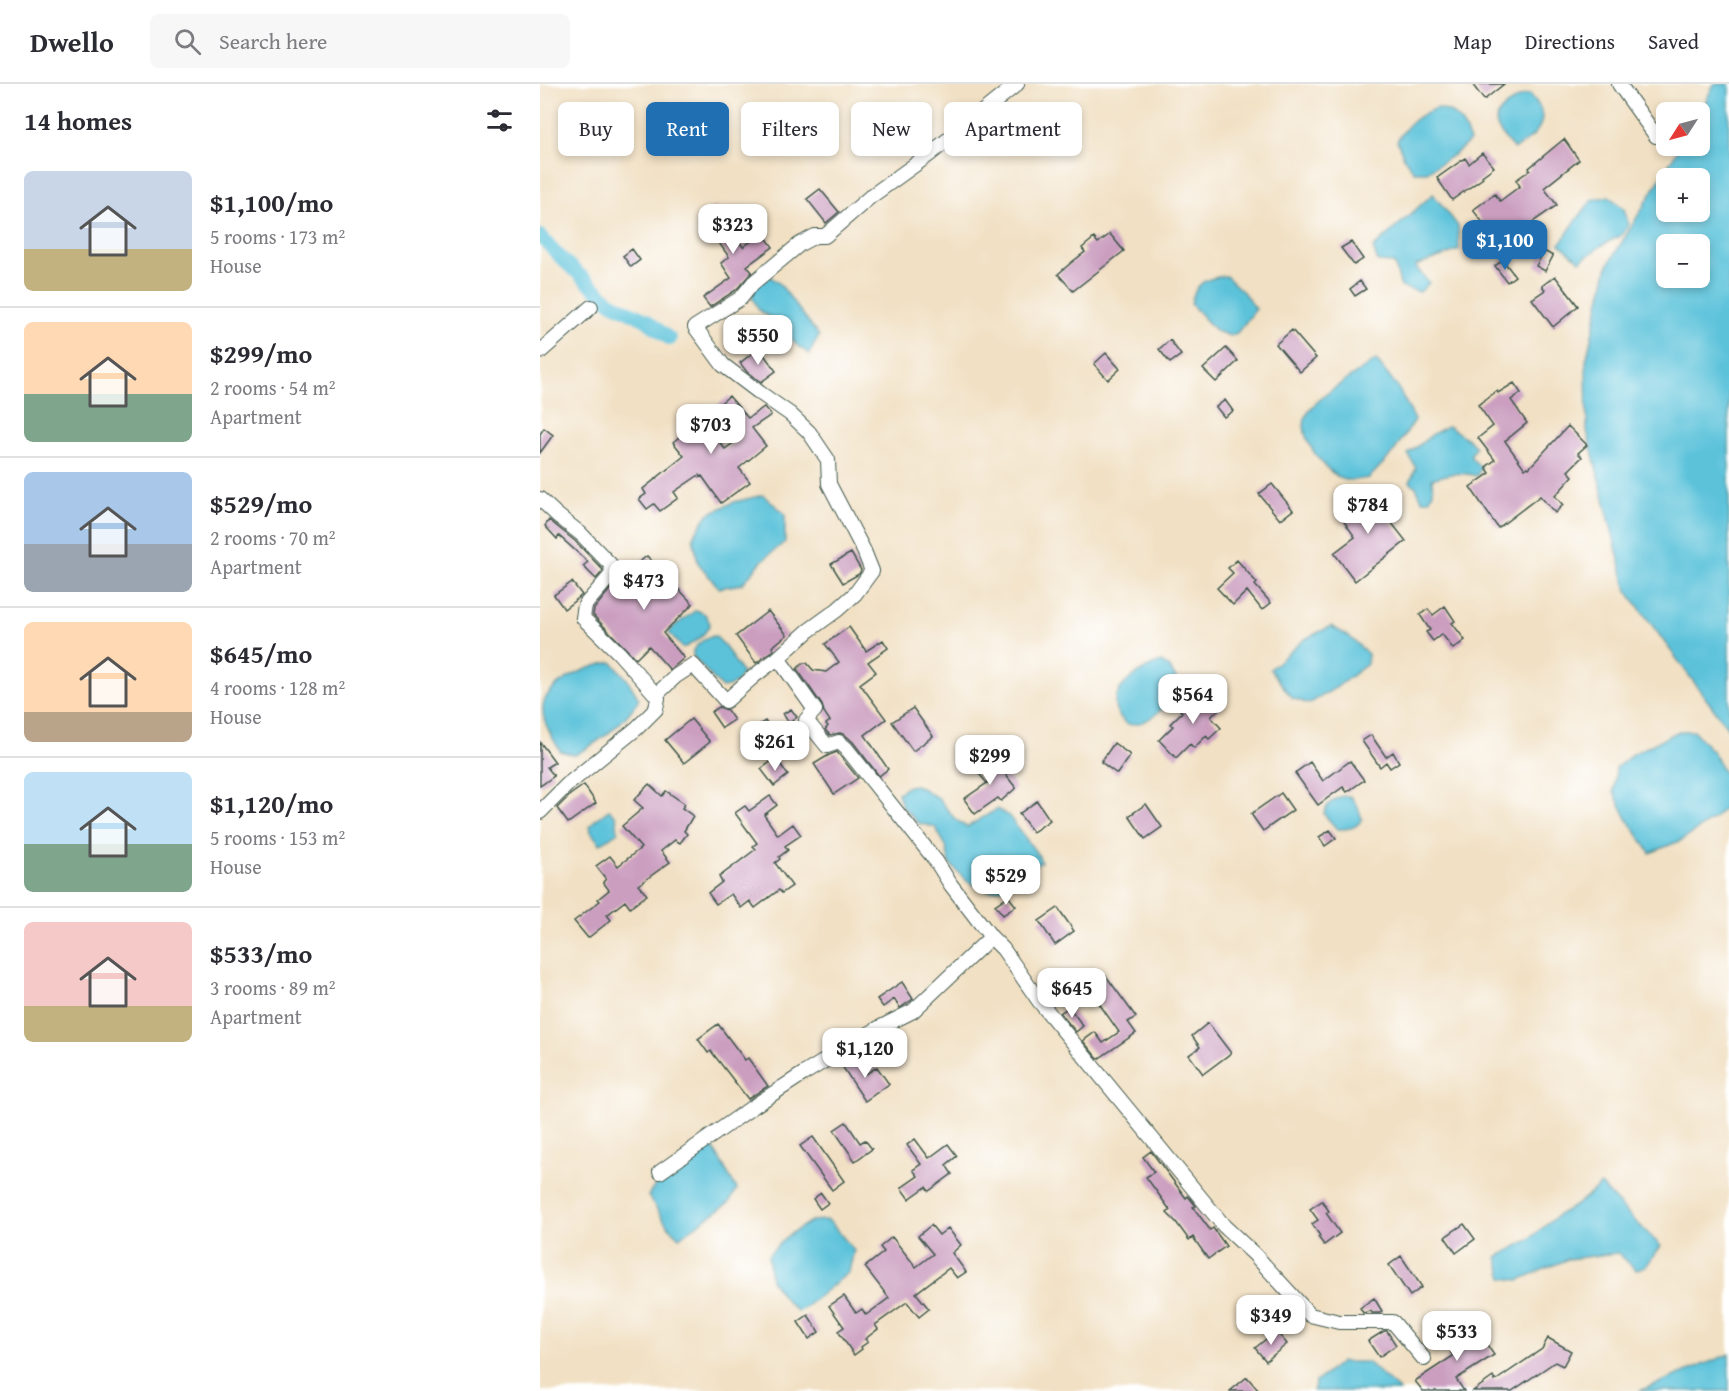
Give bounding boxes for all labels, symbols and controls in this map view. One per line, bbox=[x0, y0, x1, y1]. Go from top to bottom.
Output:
search box bbox=[150, 14, 570, 68]
text: Dwello bbox=[30, 21, 114, 62]
icon: search bbox=[171, 25, 204, 58]
text: Search here bbox=[219, 25, 327, 57]
text: Map bbox=[1453, 26, 1492, 57]
text: Directions bbox=[1525, 26, 1615, 57]
text: Saved bbox=[1648, 26, 1699, 57]
text: 14 homes bbox=[24, 101, 132, 140]
chip: Buy bbox=[558, 102, 634, 156]
chip: Rent bbox=[646, 102, 729, 156]
chip: Filters bbox=[741, 102, 839, 156]
chip: New bbox=[851, 102, 932, 156]
chip: Apartment bbox=[944, 102, 1082, 156]
north arrow bbox=[1656, 102, 1710, 156]
map controls bbox=[1656, 102, 1710, 288]
icon: filters bbox=[483, 104, 516, 137]
button: + bbox=[1656, 168, 1710, 222]
text: $1,100/mo bbox=[210, 183, 333, 222]
icon: home bbox=[72, 195, 144, 267]
pin: $323 bbox=[697, 204, 769, 255]
text: $323 bbox=[712, 209, 754, 238]
pin: $1,100 bbox=[1456, 220, 1554, 271]
text: 5 rooms · 173 m² bbox=[210, 222, 345, 251]
text: $1,100 bbox=[1476, 225, 1534, 254]
button: − bbox=[1656, 234, 1710, 288]
text: House bbox=[210, 251, 262, 280]
pin: $550 bbox=[722, 315, 794, 366]
text: $550 bbox=[737, 320, 779, 349]
text: $299/mo bbox=[210, 334, 312, 373]
icon: home bbox=[72, 346, 144, 418]
text: 2 rooms · 54 m² bbox=[210, 373, 336, 402]
text: Apartment bbox=[210, 402, 302, 431]
pin: $703 bbox=[675, 404, 747, 455]
text: $703 bbox=[690, 409, 732, 438]
text: $529/mo bbox=[210, 484, 312, 523]
pin: $784 bbox=[1332, 484, 1404, 535]
text: $784 bbox=[1347, 489, 1389, 518]
icon: home bbox=[72, 496, 144, 568]
text: 2 rooms · 70 m² bbox=[210, 523, 336, 552]
text: Apartment bbox=[210, 552, 302, 581]
pin: $473 bbox=[608, 560, 680, 611]
text: $473 bbox=[623, 565, 665, 594]
text: $645/mo bbox=[210, 634, 312, 673]
icon: home bbox=[72, 646, 144, 718]
text: 4 rooms · 128 m² bbox=[210, 673, 345, 702]
pin: $564 bbox=[1157, 674, 1229, 725]
text: $564 bbox=[1172, 679, 1214, 708]
text: House bbox=[210, 702, 262, 731]
pin: $261 bbox=[739, 721, 811, 772]
text: $261 bbox=[754, 726, 796, 755]
pin: $299 bbox=[954, 735, 1026, 786]
text: $299 bbox=[969, 740, 1011, 769]
text: $1,120/mo bbox=[210, 784, 333, 823]
icon: home bbox=[72, 796, 144, 868]
text: 5 rooms · 153 m² bbox=[210, 823, 345, 852]
text: House bbox=[210, 852, 262, 881]
pin: $529 bbox=[970, 855, 1042, 906]
text: $529 bbox=[985, 860, 1027, 889]
text: $533/mo bbox=[210, 934, 312, 973]
icon: home bbox=[72, 946, 144, 1018]
pin: $645 bbox=[1036, 968, 1108, 1019]
text: 3 rooms · 89 m² bbox=[210, 973, 336, 1002]
text: $645 bbox=[1051, 973, 1093, 1002]
text: Apartment bbox=[210, 1002, 302, 1031]
pin: $1,120 bbox=[816, 1028, 914, 1079]
text: $1,120 bbox=[836, 1033, 894, 1062]
pin: $349 bbox=[1235, 1295, 1307, 1346]
text: $349 bbox=[1250, 1300, 1292, 1329]
pin: $533 bbox=[1421, 1311, 1493, 1362]
text: $533 bbox=[1436, 1316, 1478, 1345]

